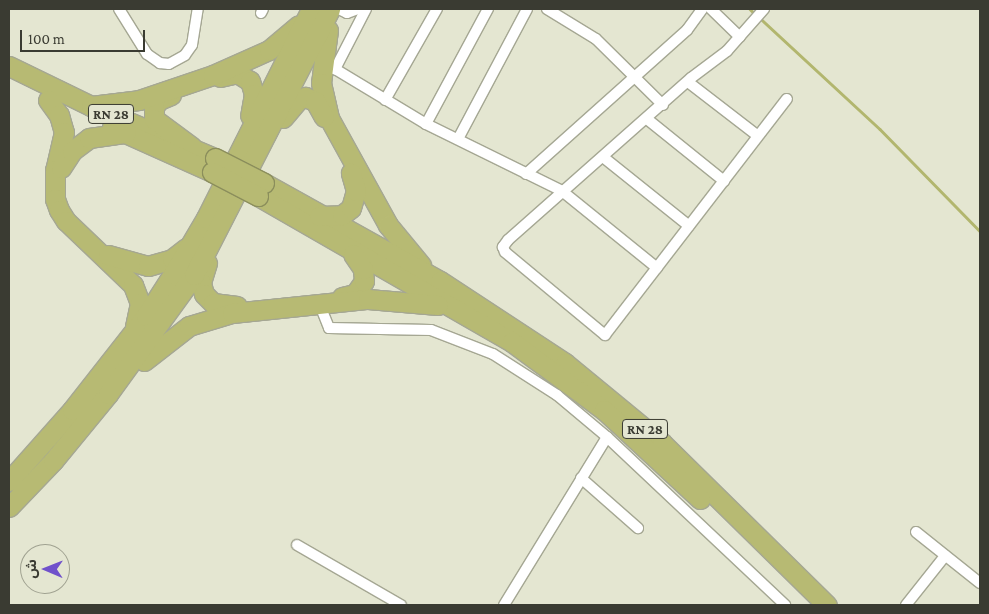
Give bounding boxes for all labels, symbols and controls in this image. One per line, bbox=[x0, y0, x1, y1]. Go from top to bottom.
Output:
scale bar bbox=[22, 20, 148, 52]
text: 100 m bbox=[28, 31, 65, 47]
road number: RN 28 bbox=[87, 102, 135, 126]
road number: RN 28 bbox=[621, 418, 669, 440]
north arrow bbox=[20, 544, 70, 594]
text: ش bbox=[23, 559, 39, 578]

